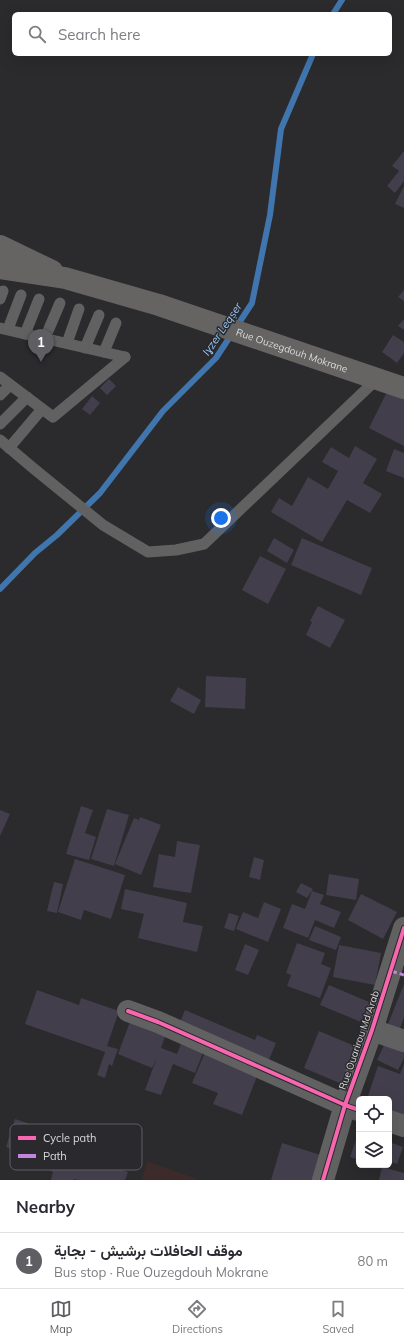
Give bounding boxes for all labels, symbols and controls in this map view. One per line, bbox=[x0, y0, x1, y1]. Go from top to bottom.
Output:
search box bbox=[12, 12, 392, 56]
icon: search bbox=[26, 23, 48, 45]
text: Search here bbox=[58, 25, 140, 44]
water label: Iɣzer Leqṣer bbox=[199, 299, 245, 358]
street label: Rue Ouzegdouh Mokrane bbox=[234, 325, 350, 375]
pin: 1 bbox=[28, 329, 54, 362]
your location bbox=[211, 508, 231, 528]
street label: Rue Ouarirou Md Arab bbox=[336, 989, 382, 1091]
map controls bbox=[356, 1096, 392, 1168]
button: locate bbox=[356, 1096, 392, 1132]
legend bbox=[10, 1124, 142, 1170]
text: Cycle path bbox=[43, 1131, 96, 1145]
button: layers bbox=[356, 1132, 392, 1168]
text: Path bbox=[43, 1149, 67, 1163]
text: Nearby bbox=[16, 1196, 75, 1217]
text: موقف الحافلات برشيش - بجاية bbox=[54, 1241, 243, 1260]
text: 1 bbox=[25, 1253, 33, 1269]
text: 80 m bbox=[358, 1253, 388, 1269]
text: Bus stop · Rue Ouzegdouh Mokrane bbox=[54, 1264, 268, 1280]
tab: Map bbox=[50, 1298, 72, 1336]
tab: Directions bbox=[172, 1298, 223, 1336]
tab: Saved bbox=[322, 1298, 354, 1336]

